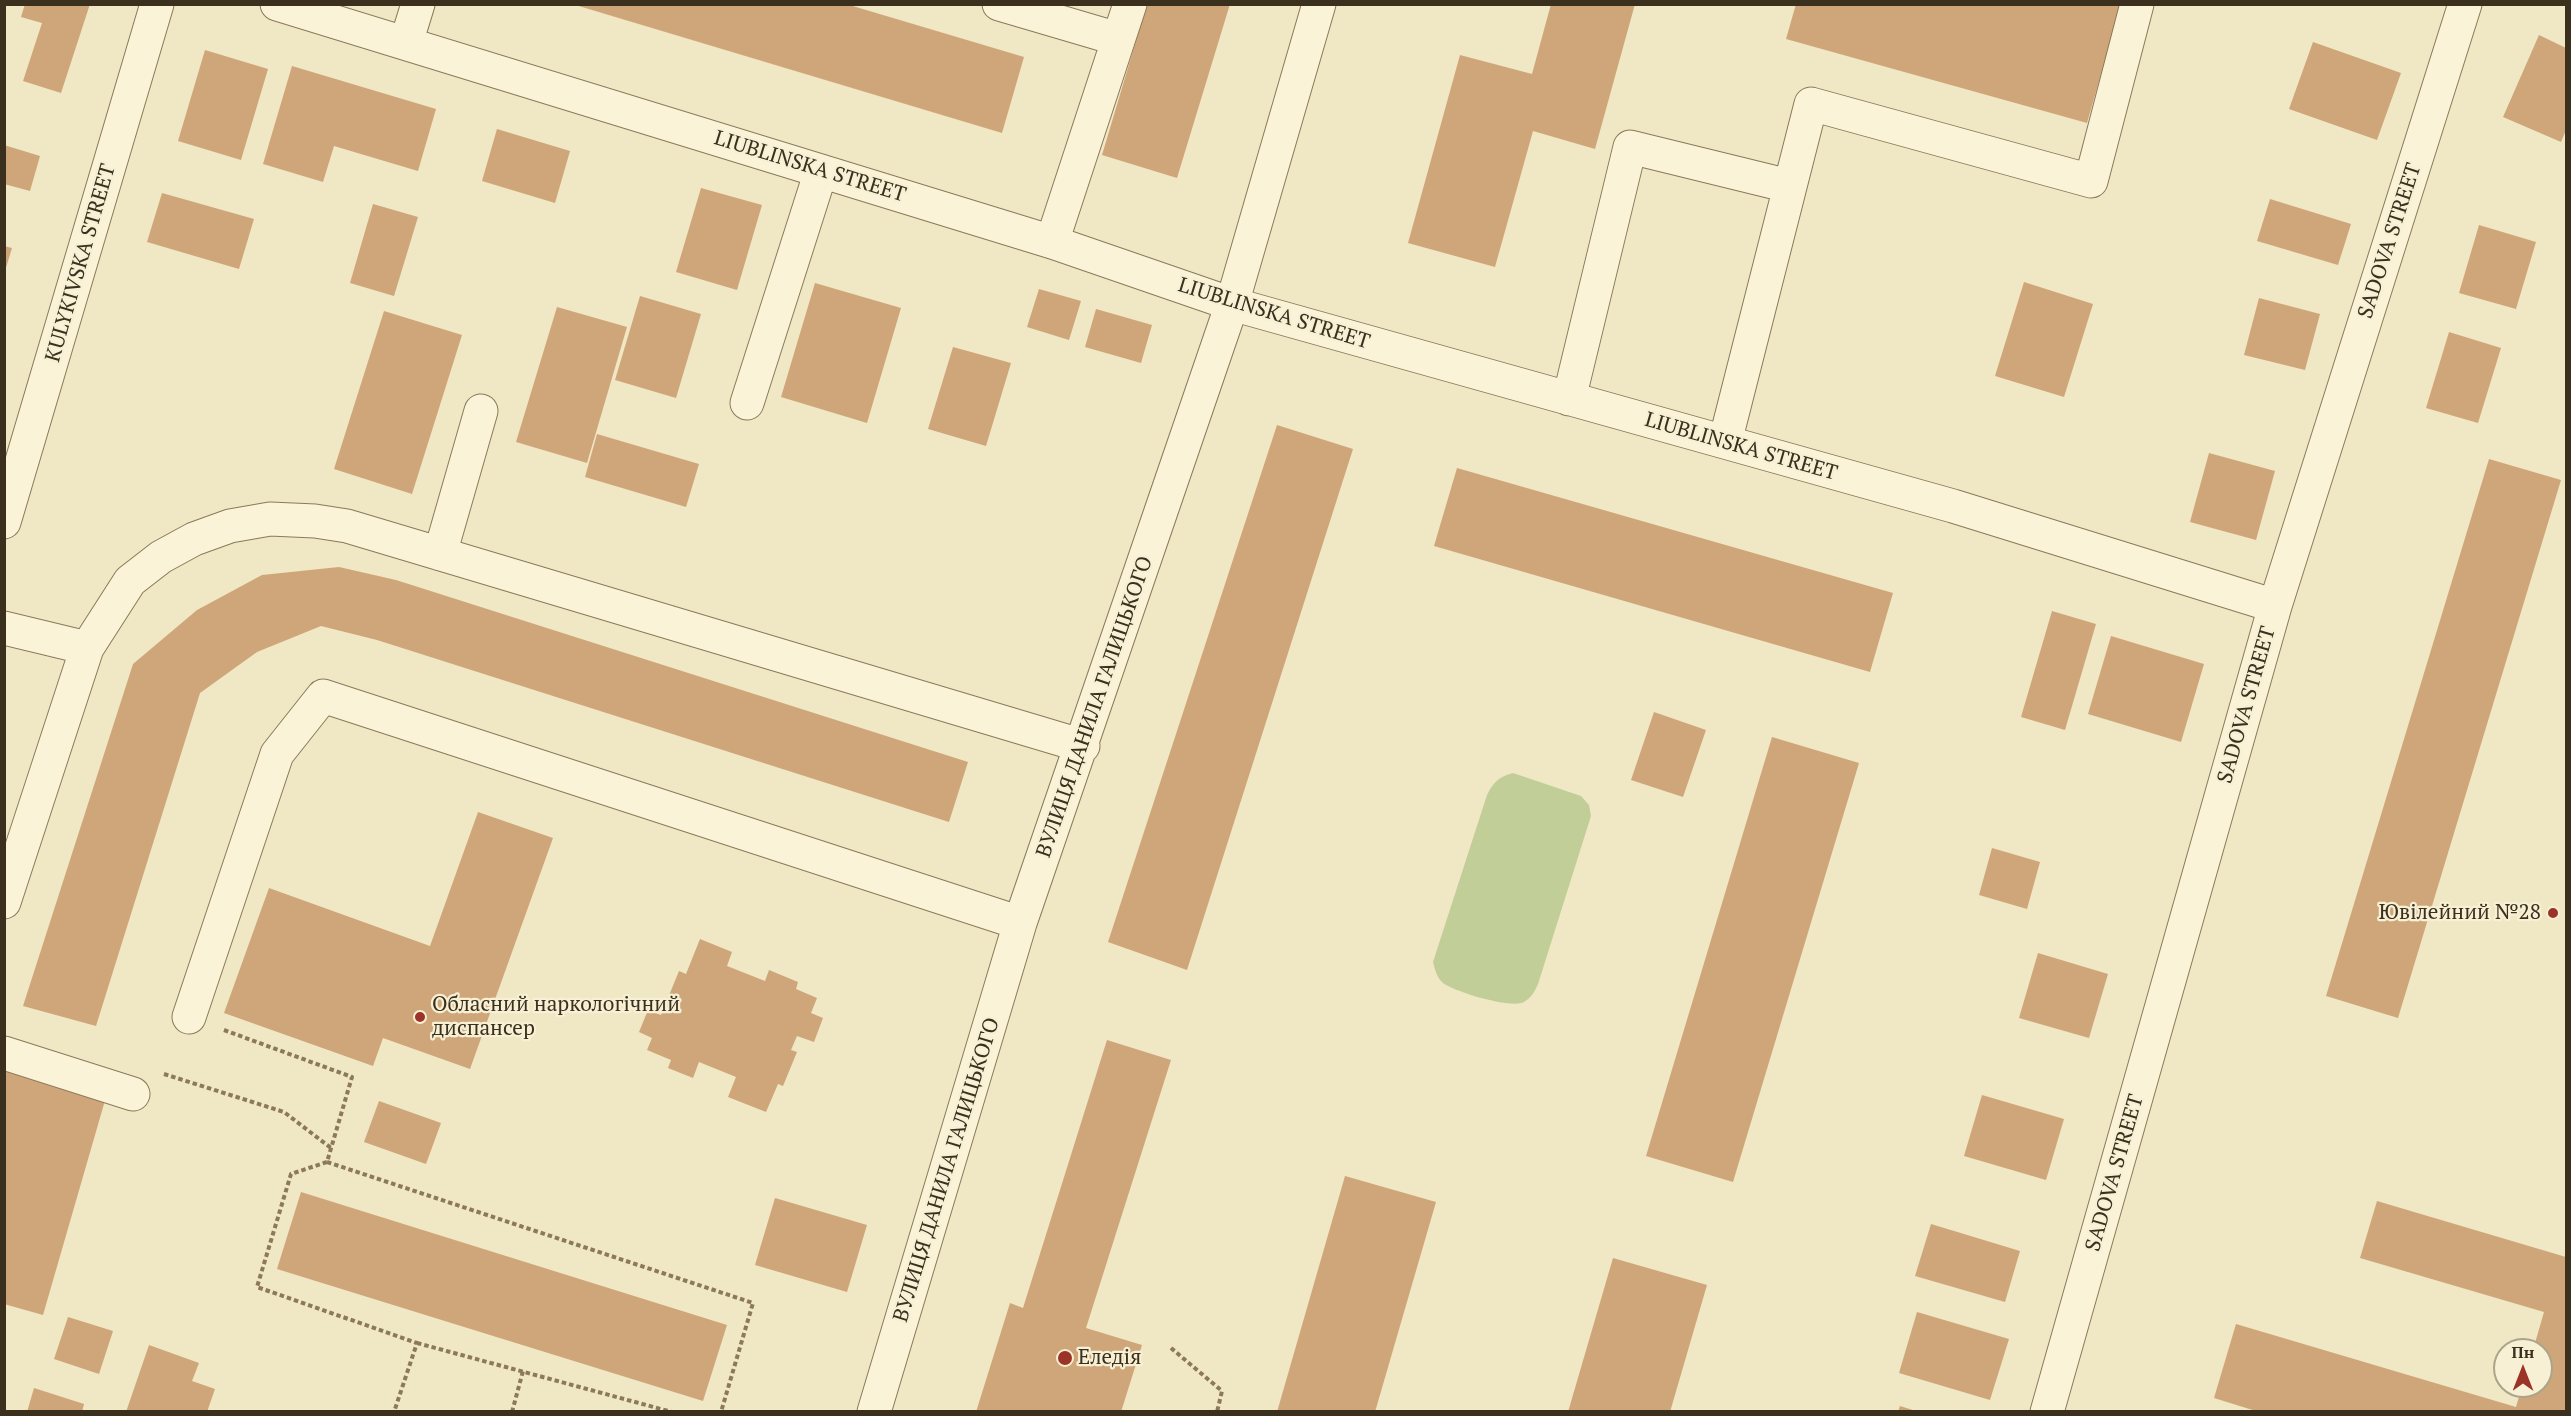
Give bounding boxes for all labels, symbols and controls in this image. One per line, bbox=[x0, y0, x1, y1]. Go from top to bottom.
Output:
street label: LIUBLINSKA STREET bbox=[711, 126, 909, 208]
street label: SADOVA STREET bbox=[2353, 160, 2427, 322]
street label: KULYKIVSKA STREET bbox=[41, 161, 121, 365]
street label: LIUBLINSKA STREET bbox=[1175, 273, 1373, 355]
street label: LIUBLINSKA STREET bbox=[1642, 407, 1840, 487]
street label: ВУЛИЦЯ ДАНИЛА ГАЛИЦЬКОГО bbox=[1031, 553, 1159, 861]
street label: SADOVA STREET bbox=[2213, 624, 2281, 786]
place label: Ювілейний №28 bbox=[2379, 900, 2541, 926]
marker: Ювілейний №28 bbox=[2546, 906, 2560, 920]
place label: Обласний наркологічний диспансер bbox=[432, 992, 680, 1042]
marker: Обласний наркологічний диспансер bbox=[413, 1010, 427, 1024]
street label: ВУЛИЦЯ ДАНИЛА ГАЛИЦЬКОГО bbox=[889, 1015, 1005, 1325]
street label: SADOVA STREET bbox=[2081, 1092, 2149, 1254]
north arrow bbox=[2493, 1338, 2553, 1398]
text: Пн bbox=[2512, 1341, 2534, 1363]
place label: Еледія bbox=[1078, 1345, 1141, 1371]
marker: Еледія bbox=[1056, 1349, 1074, 1367]

